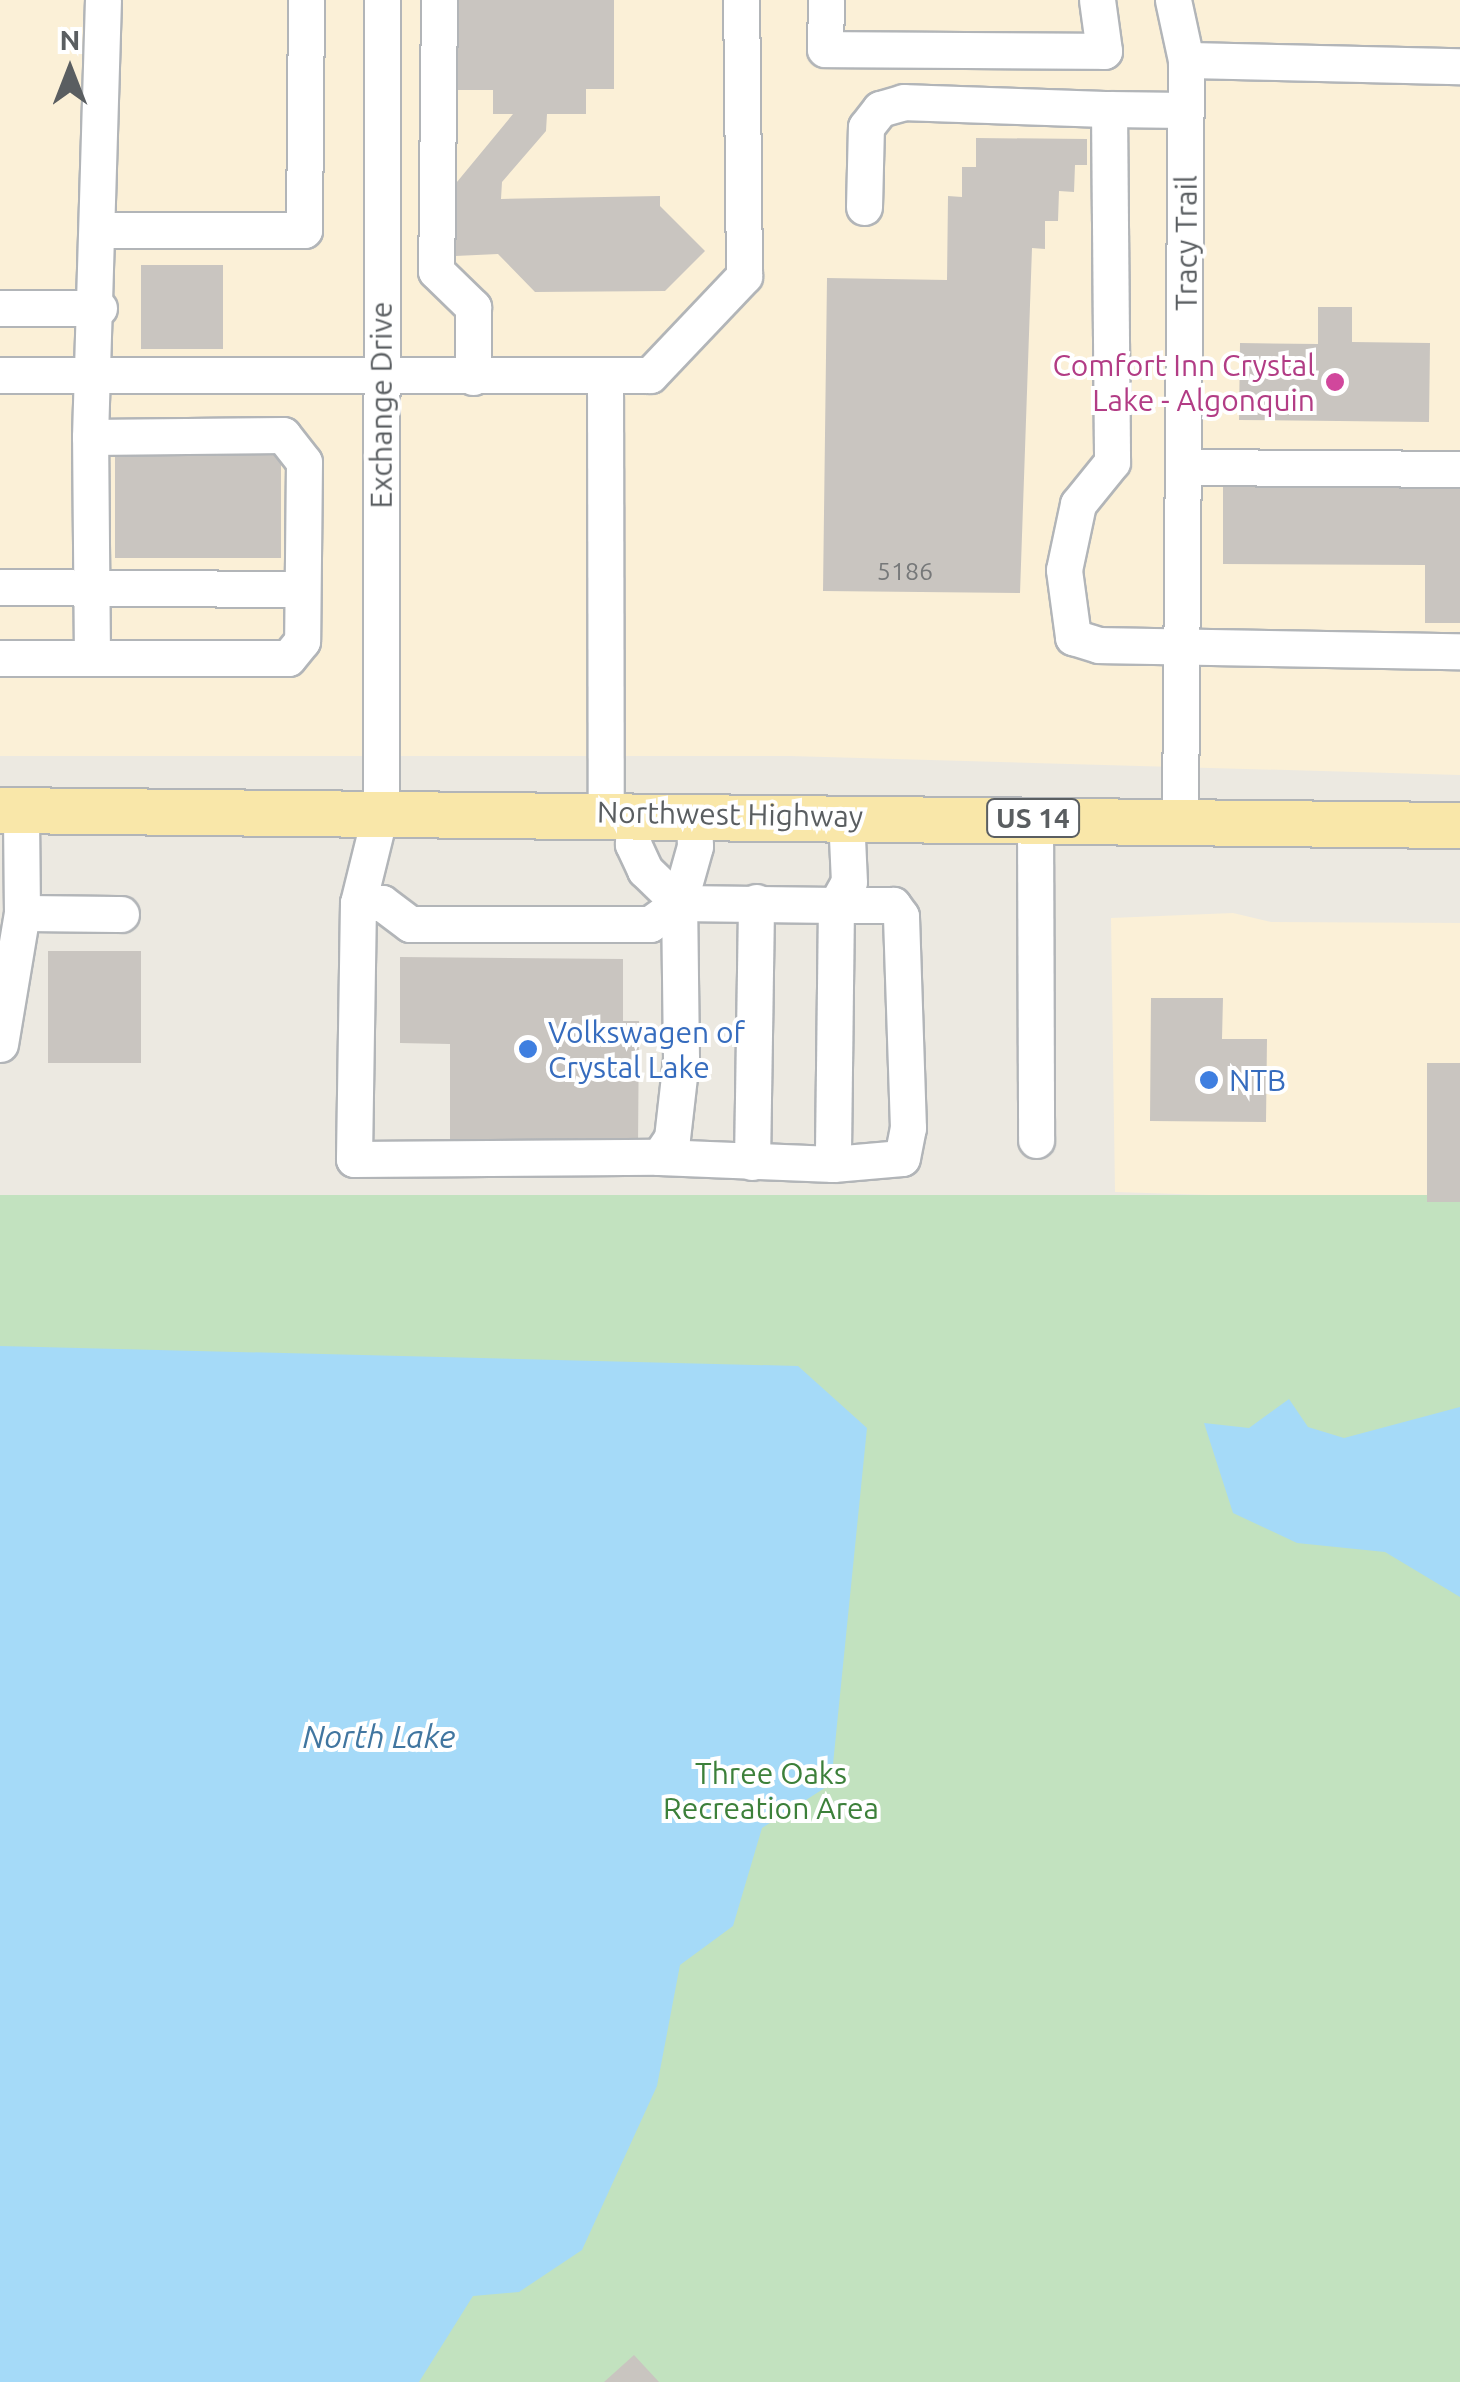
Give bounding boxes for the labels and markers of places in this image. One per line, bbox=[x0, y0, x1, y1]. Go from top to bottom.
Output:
place label: Comfort Inn Crystal Lake - Algonquin bbox=[1053, 347, 1315, 418]
marker: Comfort Inn Crystal Lake - Algonquin bbox=[1324, 371, 1346, 393]
place label: Volkswagen of Crystal Lake bbox=[548, 1014, 745, 1084]
marker: Volkswagen of Crystal Lake bbox=[517, 1038, 539, 1060]
place label: NTB bbox=[1229, 1062, 1286, 1098]
marker: NTB bbox=[1198, 1069, 1220, 1091]

